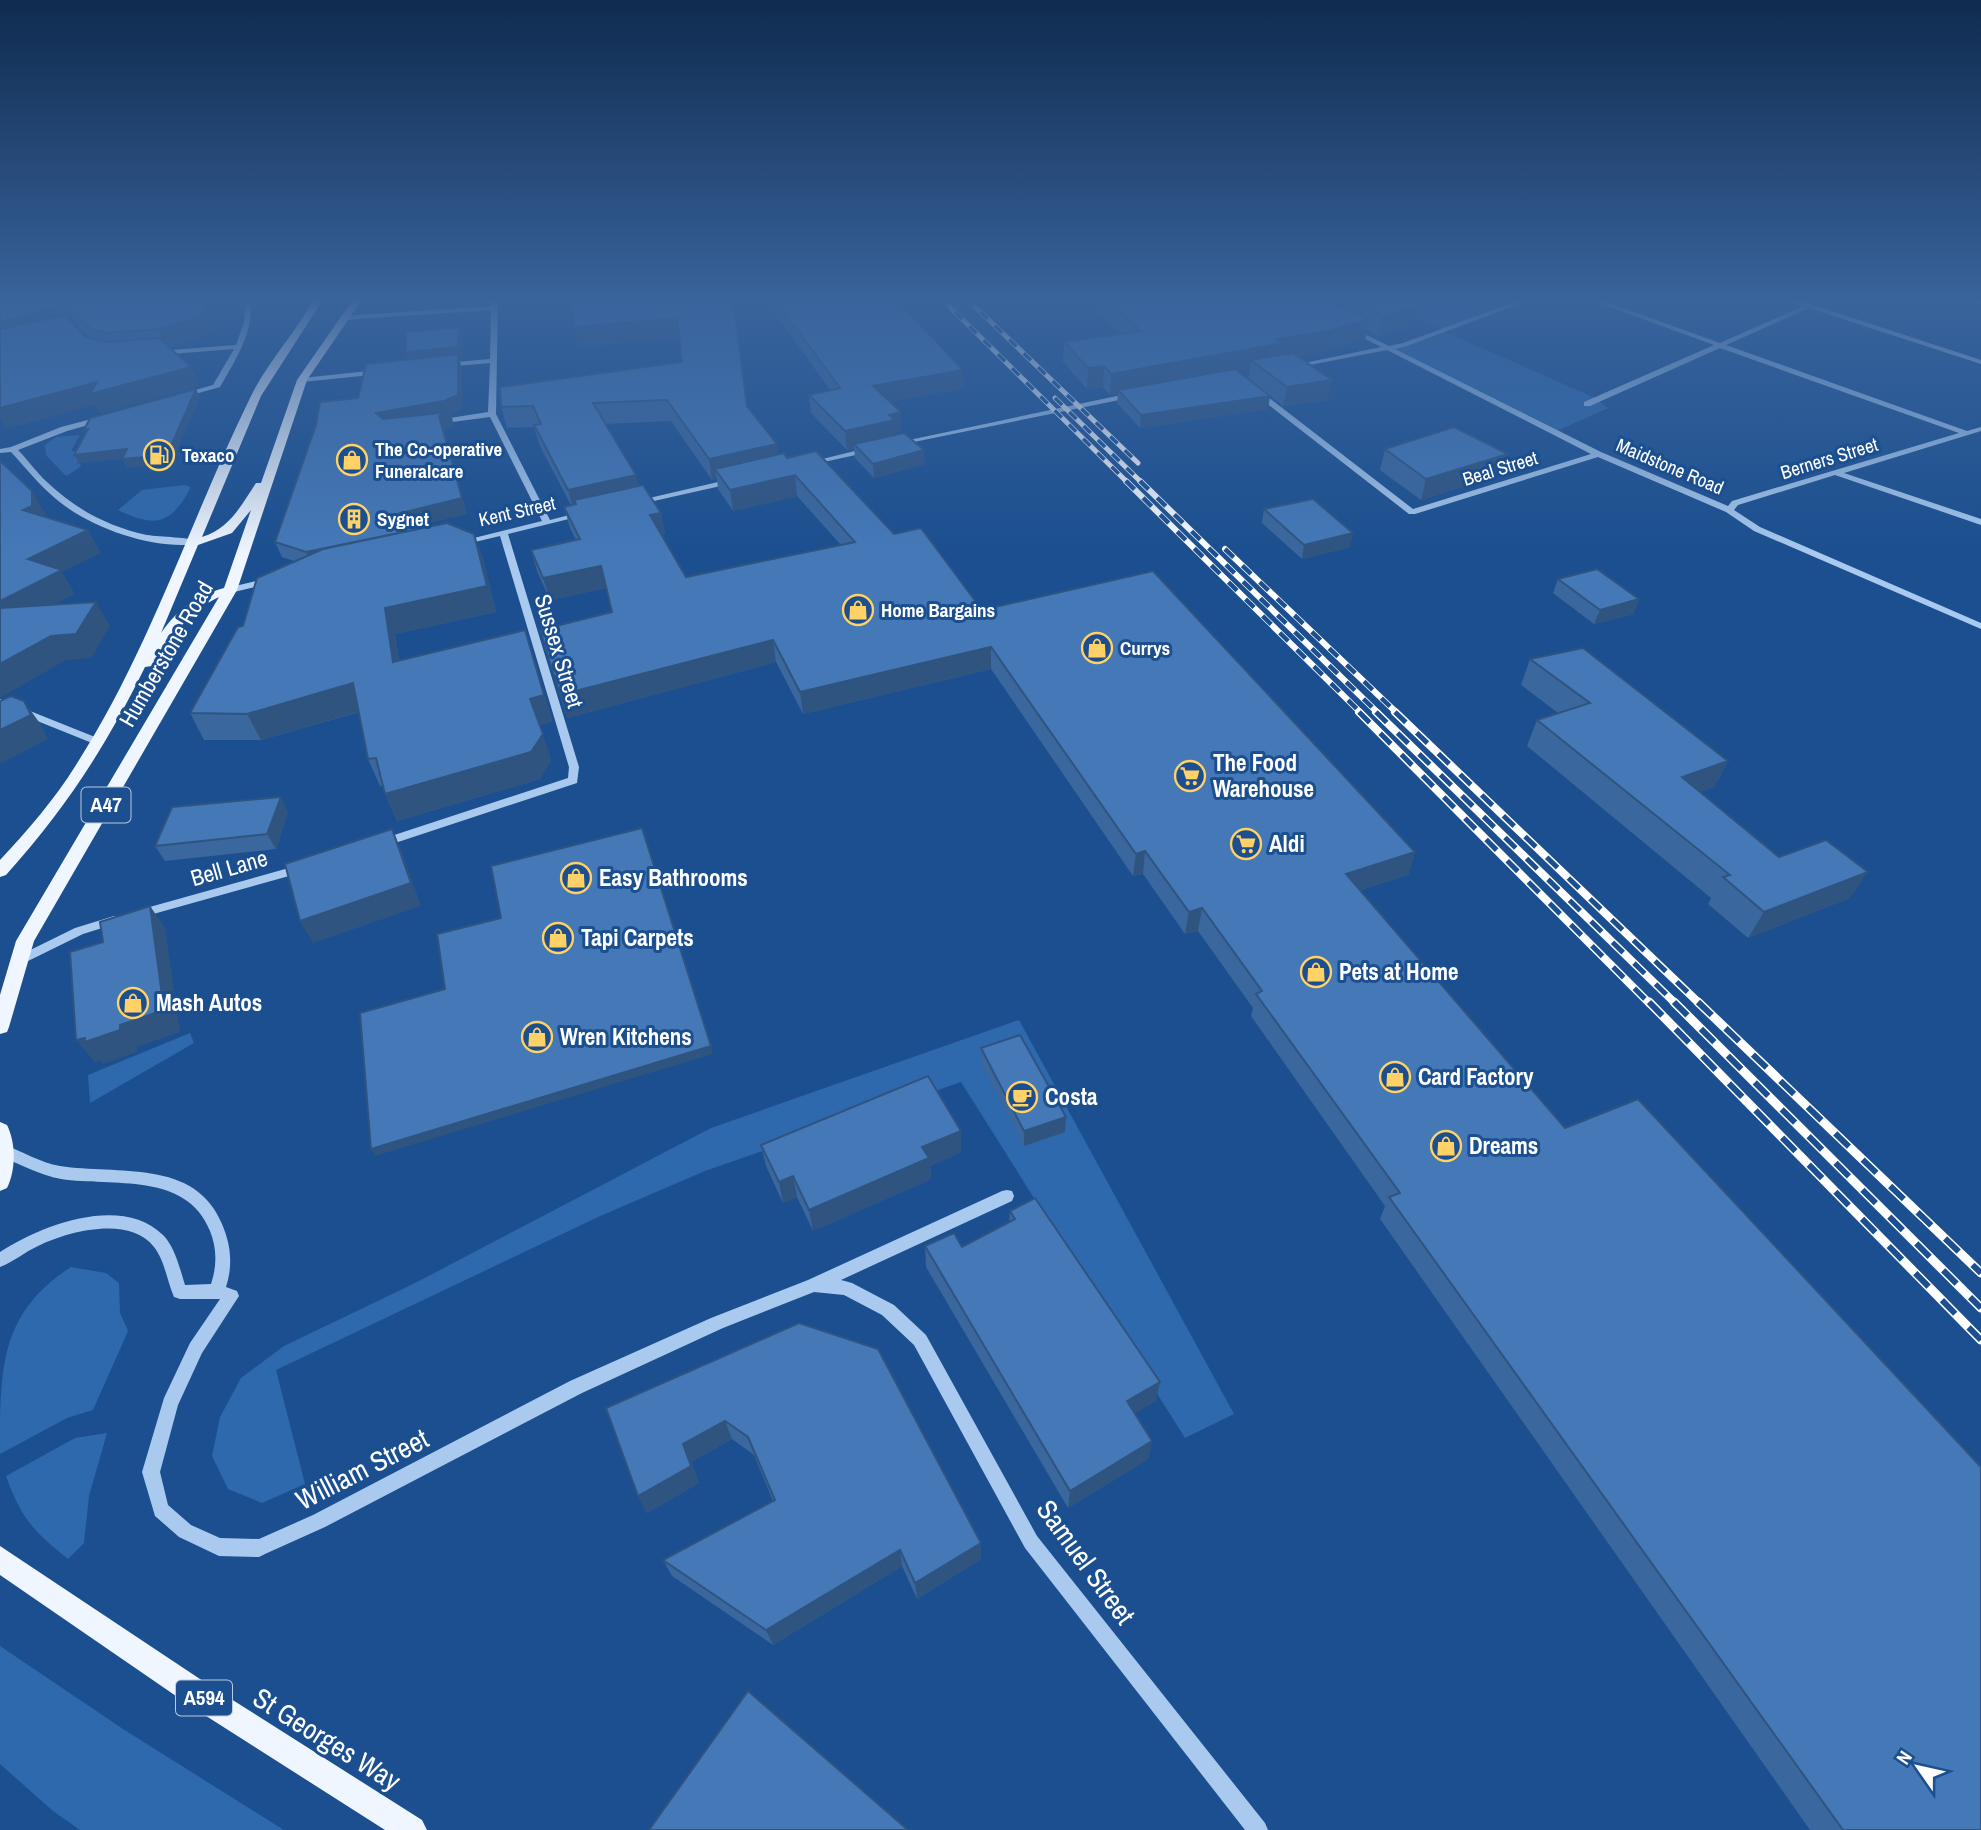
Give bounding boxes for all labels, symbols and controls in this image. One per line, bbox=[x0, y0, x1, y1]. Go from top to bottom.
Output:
street label: Berners Street bbox=[1777, 431, 1881, 485]
street label: Maidstone Road bbox=[1612, 432, 1728, 500]
place label: The Co-operative Funeralcare bbox=[375, 436, 503, 484]
fuel station icon: Texaco bbox=[142, 438, 176, 472]
place label: Texaco bbox=[182, 442, 235, 468]
shop icon: The Co-operative Funeralcare bbox=[335, 443, 369, 477]
street label: Beal Street bbox=[1459, 444, 1541, 492]
street label: Kent Street bbox=[476, 489, 559, 532]
building icon: Sygnet bbox=[337, 502, 371, 536]
place label: Sygnet bbox=[377, 506, 429, 532]
street label: Humberstone Road bbox=[111, 575, 220, 732]
street label: Sussex Street bbox=[527, 590, 591, 712]
shop icon: Home Bargains bbox=[841, 593, 875, 627]
place label: Home Bargains bbox=[881, 597, 995, 623]
shop icon: Currys bbox=[1080, 631, 1114, 665]
place label: Currys bbox=[1120, 635, 1170, 661]
place label: The Food Warehouse bbox=[1213, 747, 1314, 804]
supermarket icon: The Food Warehouse bbox=[1173, 759, 1207, 793]
road number: A47 bbox=[82, 788, 130, 822]
supermarket icon: Aldi bbox=[1229, 827, 1263, 861]
place label: Aldi bbox=[1269, 828, 1305, 859]
street label: Bell Lane bbox=[187, 842, 271, 893]
shop icon: Easy Bathrooms bbox=[559, 861, 593, 895]
place label: Easy Bathrooms bbox=[599, 862, 748, 893]
shop icon: Tapi Carpets bbox=[541, 921, 575, 955]
place label: Tapi Carpets bbox=[581, 922, 694, 953]
shop icon: Pets at Home bbox=[1299, 955, 1333, 989]
place label: Pets at Home bbox=[1339, 956, 1459, 987]
shop icon: Mash Autos bbox=[116, 986, 150, 1020]
place label: Mash Autos bbox=[156, 987, 262, 1018]
shop icon: Wren Kitchens bbox=[520, 1020, 554, 1054]
place label: Wren Kitchens bbox=[560, 1021, 692, 1052]
shop icon: Card Factory bbox=[1378, 1060, 1412, 1094]
place label: Card Factory bbox=[1418, 1061, 1534, 1092]
cafe icon: Costa bbox=[1005, 1080, 1039, 1114]
place label: Costa bbox=[1045, 1081, 1098, 1112]
shop icon: Dreams bbox=[1429, 1129, 1463, 1163]
place label: Dreams bbox=[1469, 1130, 1538, 1161]
street label: William Street bbox=[289, 1419, 435, 1519]
street label: Samuel Street bbox=[1028, 1492, 1144, 1632]
street label: St Georges Way bbox=[246, 1678, 409, 1800]
road number: A594 bbox=[176, 1680, 232, 1716]
north arrow bbox=[1883, 1732, 1953, 1802]
text: N bbox=[1890, 1746, 1918, 1769]

